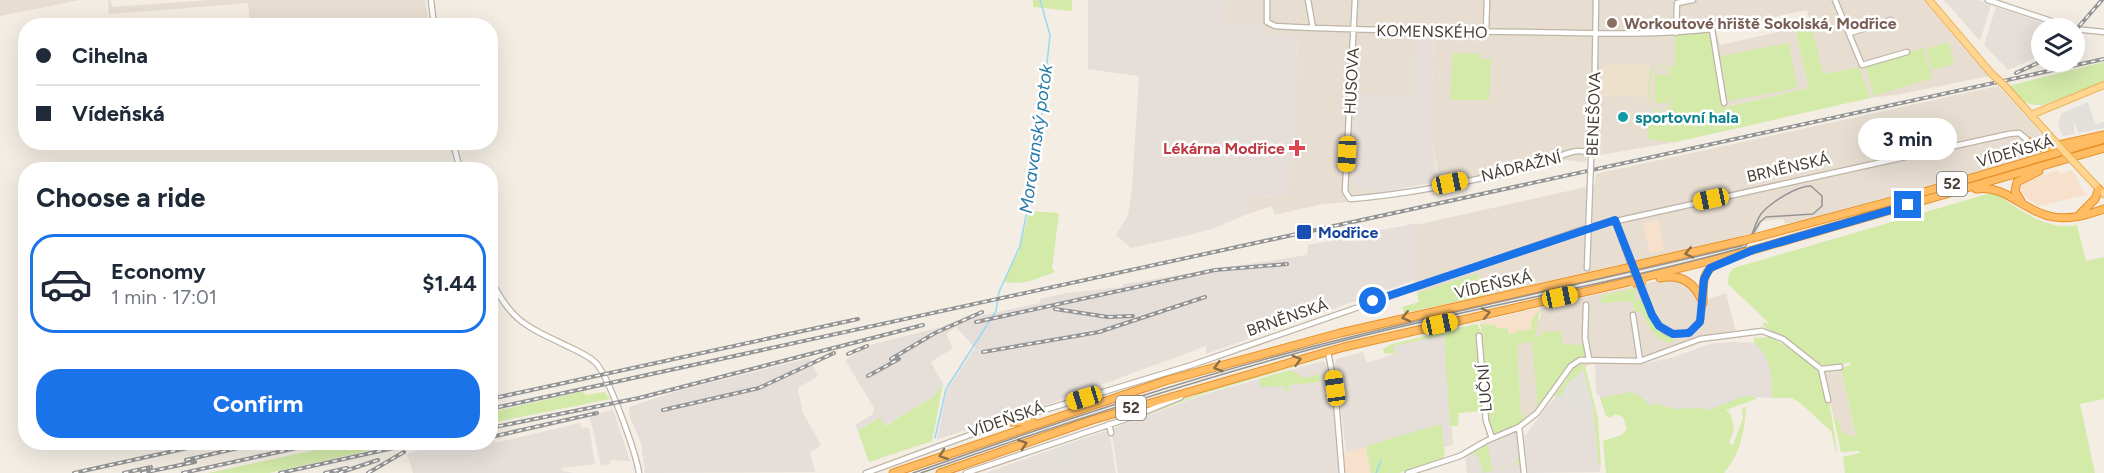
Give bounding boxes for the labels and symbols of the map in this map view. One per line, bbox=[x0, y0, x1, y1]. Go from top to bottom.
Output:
place label: Workoutové hřiště Sokolská, Modřice bbox=[1624, 14, 1897, 33]
marker: Workoutové hřiště Sokolská, Modřice bbox=[1605, 16, 1619, 30]
street label: KOMENSKÉHO bbox=[1376, 21, 1488, 42]
street label: HUSOVA bbox=[1340, 47, 1363, 115]
water label: Moravanský potok bbox=[1015, 62, 1058, 215]
street label: BENEŠOVA bbox=[1583, 71, 1604, 157]
place label: sportovní hala bbox=[1635, 108, 1739, 127]
marker: sportovní hala bbox=[1616, 110, 1630, 124]
callout: 3 min bbox=[1858, 118, 1958, 160]
street label: VÍDEŇSKÁ bbox=[1975, 131, 2056, 171]
car bbox=[1337, 136, 1357, 172]
place label: Lékárna Modřice bbox=[1163, 139, 1285, 158]
marker: Lékárna Modřice bbox=[1290, 141, 1304, 155]
street label: NÁDRAŽNÍ bbox=[1479, 147, 1564, 186]
street label: BRNĚNSKÁ bbox=[1745, 149, 1832, 186]
car bbox=[1431, 170, 1469, 196]
road number: 52 bbox=[1937, 172, 1967, 196]
car bbox=[1692, 186, 1730, 212]
route end bbox=[1894, 191, 1921, 218]
marker: Modřice bbox=[1295, 223, 1313, 241]
place label: Modřice bbox=[1318, 223, 1379, 242]
one-way arrow bbox=[1684, 246, 1694, 259]
street label: VÍDEŇSKÁ bbox=[1453, 266, 1534, 303]
car bbox=[1541, 284, 1579, 310]
route start bbox=[1359, 287, 1386, 314]
street label: BRNĚNSKÁ bbox=[1244, 295, 1330, 340]
one-way arrow bbox=[1481, 308, 1491, 321]
one-way arrow bbox=[1402, 310, 1412, 323]
car bbox=[1421, 311, 1459, 337]
one-way arrow bbox=[1292, 355, 1302, 368]
one-way arrow bbox=[1213, 360, 1224, 372]
street label: LUČNÍ bbox=[1473, 363, 1496, 413]
car bbox=[1324, 369, 1346, 407]
car bbox=[1064, 384, 1104, 412]
road number: 52 bbox=[1116, 396, 1146, 420]
street label: VÍDEŇSKÁ bbox=[966, 398, 1047, 441]
one-way arrow bbox=[1017, 438, 1028, 451]
one-way arrow bbox=[938, 448, 949, 461]

